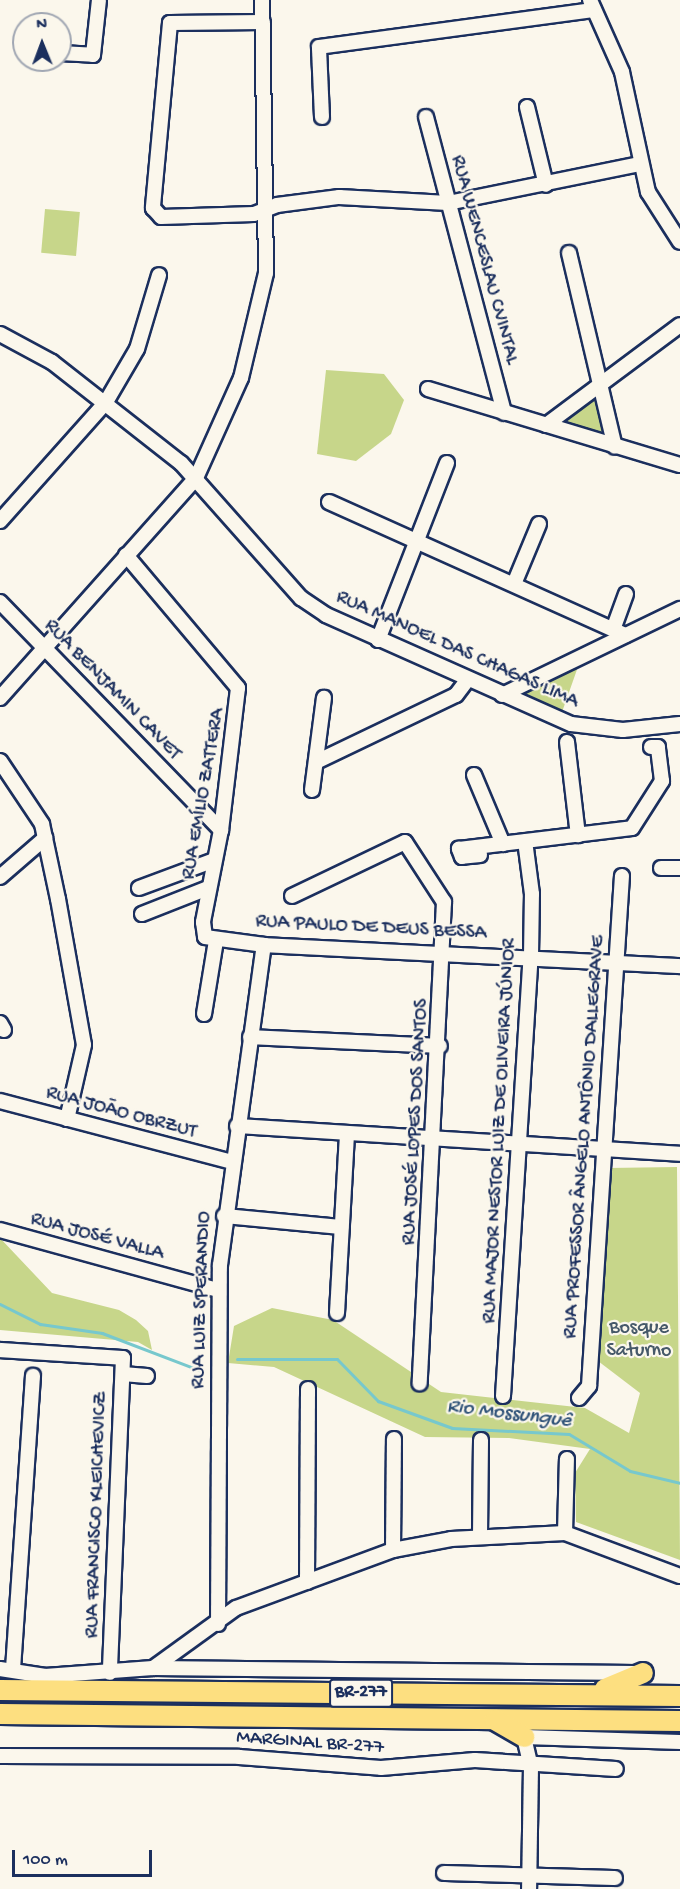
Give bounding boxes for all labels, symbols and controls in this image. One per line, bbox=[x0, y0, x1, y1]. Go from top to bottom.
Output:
north arrow bbox=[12, 12, 72, 72]
text: N bbox=[36, 16, 47, 35]
street label: RUA WENCESLAU CVINTAL bbox=[444, 153, 524, 367]
street label: RUA MANOEL DAS CHAGAS LIMA bbox=[332, 586, 582, 714]
street label: RUA BENJAMIN CAVET bbox=[38, 614, 186, 766]
street label: RUA EMÍLIO ZATTERA bbox=[177, 707, 231, 881]
street label: RUA PAULO DE DEUS BESSA bbox=[255, 910, 487, 946]
street label: RUA PROFESSOR ÂNGELO ANTÔNIO DALLEGRAVE bbox=[559, 935, 611, 1339]
street label: RUA MAJOR NESTOR LUIZ DE OLIVEIRA JÚNIOR bbox=[478, 938, 522, 1324]
street label: RUA JOSÉ LOPES DOS SANTOS bbox=[398, 998, 434, 1246]
street label: RUA JOÃO OBRZUT bbox=[43, 1081, 199, 1145]
street label: RUA JOSÉ VALLA bbox=[28, 1208, 166, 1266]
street label: RUA LUIZ SPERANDIO bbox=[187, 1211, 217, 1389]
park label: Bosque Saturno bbox=[607, 1317, 671, 1364]
street label: RUA FRANCISCO KLEICHEVICZ bbox=[81, 1391, 113, 1639]
water label: Rio Mossunguê bbox=[446, 1395, 572, 1435]
road number: BR-277 bbox=[328, 1678, 394, 1708]
street label: MARGINAL BR-277 bbox=[235, 1726, 385, 1760]
scale bar bbox=[15, 1838, 154, 1876]
text: 100 m bbox=[23, 1850, 68, 1871]

